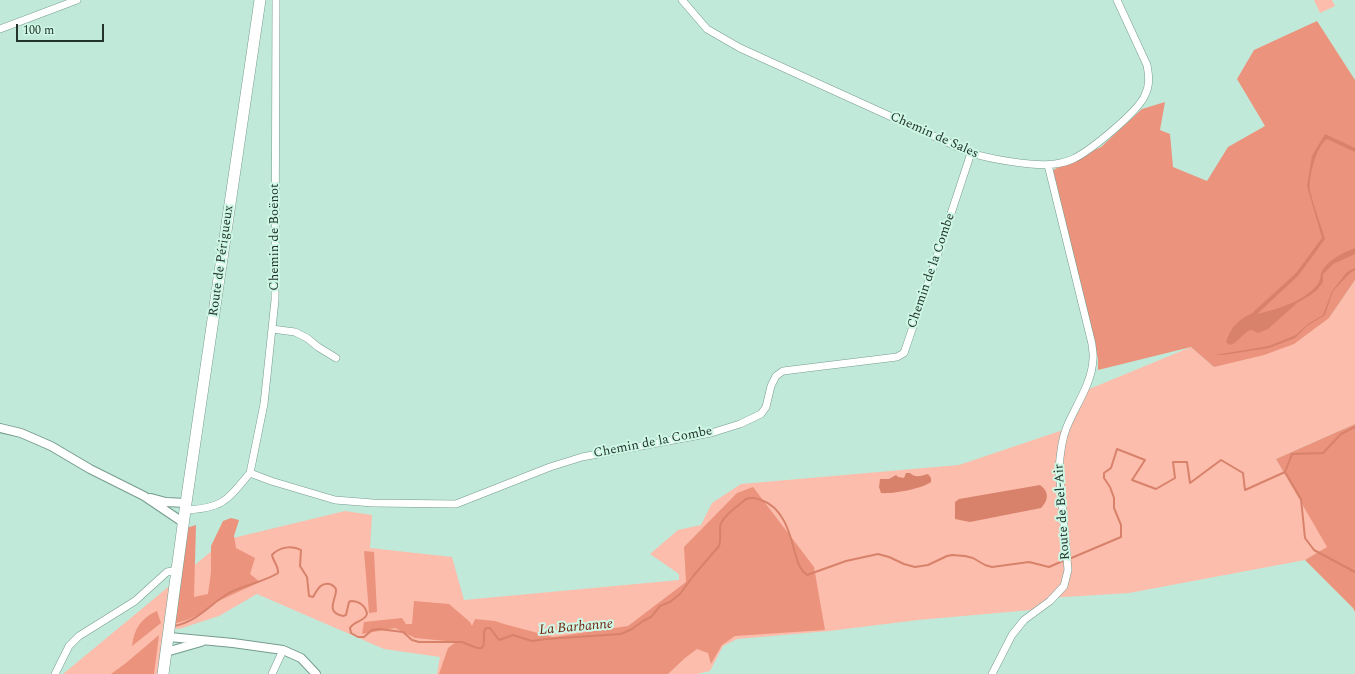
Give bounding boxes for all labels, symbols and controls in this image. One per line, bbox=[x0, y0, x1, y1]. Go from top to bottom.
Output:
scale bar bbox=[18, 16, 106, 42]
text: 100 m bbox=[23, 21, 54, 40]
street label: Chemin de Sales bbox=[887, 109, 981, 163]
street label: Chemin de Boënot bbox=[267, 183, 283, 291]
street label: Route de Périgueux bbox=[206, 205, 238, 317]
street label: Chemin de la Combe bbox=[905, 211, 959, 331]
street label: Chemin de la Combe bbox=[592, 424, 714, 462]
street label: Route de Bel-Air bbox=[1052, 464, 1074, 560]
water label: La Barbanne bbox=[538, 616, 614, 640]

